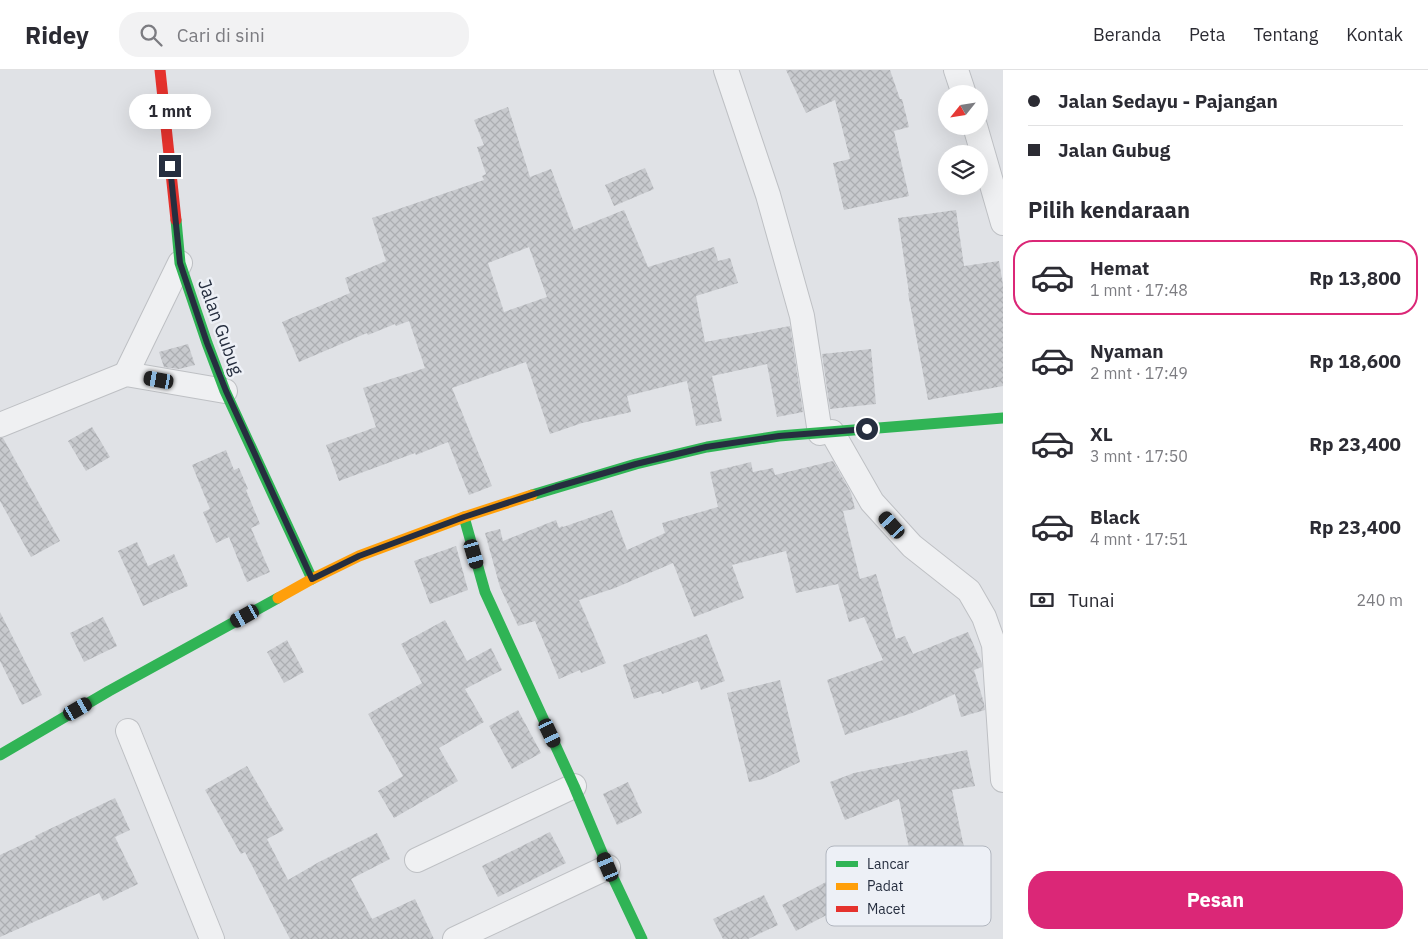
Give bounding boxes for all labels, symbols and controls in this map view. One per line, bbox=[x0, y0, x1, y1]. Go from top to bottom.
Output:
search box bbox=[119, 12, 469, 57]
text: Ridey bbox=[25, 19, 89, 51]
icon: search bbox=[137, 21, 165, 49]
text: Cari di sini bbox=[177, 23, 265, 47]
text: Beranda bbox=[1093, 23, 1161, 46]
text: Peta bbox=[1189, 23, 1225, 46]
text: Tentang bbox=[1253, 23, 1318, 46]
text: Kontak bbox=[1346, 23, 1403, 46]
north arrow bbox=[938, 85, 988, 135]
map controls bbox=[938, 85, 988, 195]
text: Jalan Sedayu - Pajangan bbox=[1058, 89, 1278, 113]
callout: 1 mnt bbox=[129, 93, 211, 128]
text: 1 mnt bbox=[148, 101, 192, 121]
text: Jalan Gubug bbox=[1058, 138, 1170, 162]
button: layers bbox=[938, 145, 988, 195]
route end bbox=[159, 155, 181, 177]
text: Pilih kendaraan bbox=[1028, 195, 1190, 224]
icon: car bbox=[1030, 255, 1075, 300]
text: Hemat bbox=[1090, 256, 1149, 280]
text: Rp 13,800 bbox=[1309, 266, 1401, 290]
street label: Jalan Gubug bbox=[193, 276, 249, 379]
text: 1 mnt · 17:48 bbox=[1090, 280, 1188, 300]
icon: car bbox=[1030, 338, 1075, 383]
text: Nyaman bbox=[1090, 339, 1164, 363]
text: Rp 18,600 bbox=[1309, 349, 1401, 373]
text: 2 mnt · 17:49 bbox=[1090, 363, 1188, 383]
car bbox=[142, 370, 175, 390]
route start bbox=[856, 418, 878, 440]
icon: car bbox=[1030, 421, 1075, 466]
text: XL bbox=[1090, 422, 1113, 446]
text: Rp 23,400 bbox=[1309, 432, 1401, 456]
text: 3 mnt · 17:50 bbox=[1090, 446, 1188, 466]
icon: car bbox=[1030, 504, 1075, 549]
text: Black bbox=[1090, 505, 1140, 529]
car bbox=[876, 509, 907, 541]
text: Rp 23,400 bbox=[1309, 515, 1401, 539]
text: 4 mnt · 17:51 bbox=[1090, 529, 1188, 549]
car bbox=[462, 538, 485, 570]
icon: cash bbox=[1028, 586, 1056, 614]
text: Tunai bbox=[1068, 588, 1114, 612]
text: 240 m bbox=[1356, 590, 1403, 610]
car bbox=[228, 602, 261, 630]
car bbox=[61, 695, 94, 723]
car bbox=[536, 716, 563, 750]
legend bbox=[826, 846, 991, 926]
car bbox=[595, 850, 620, 884]
text: Lancar bbox=[867, 855, 909, 873]
button: Pesan bbox=[1028, 871, 1403, 929]
text: Padat bbox=[867, 877, 903, 895]
text: Macet bbox=[867, 900, 905, 918]

